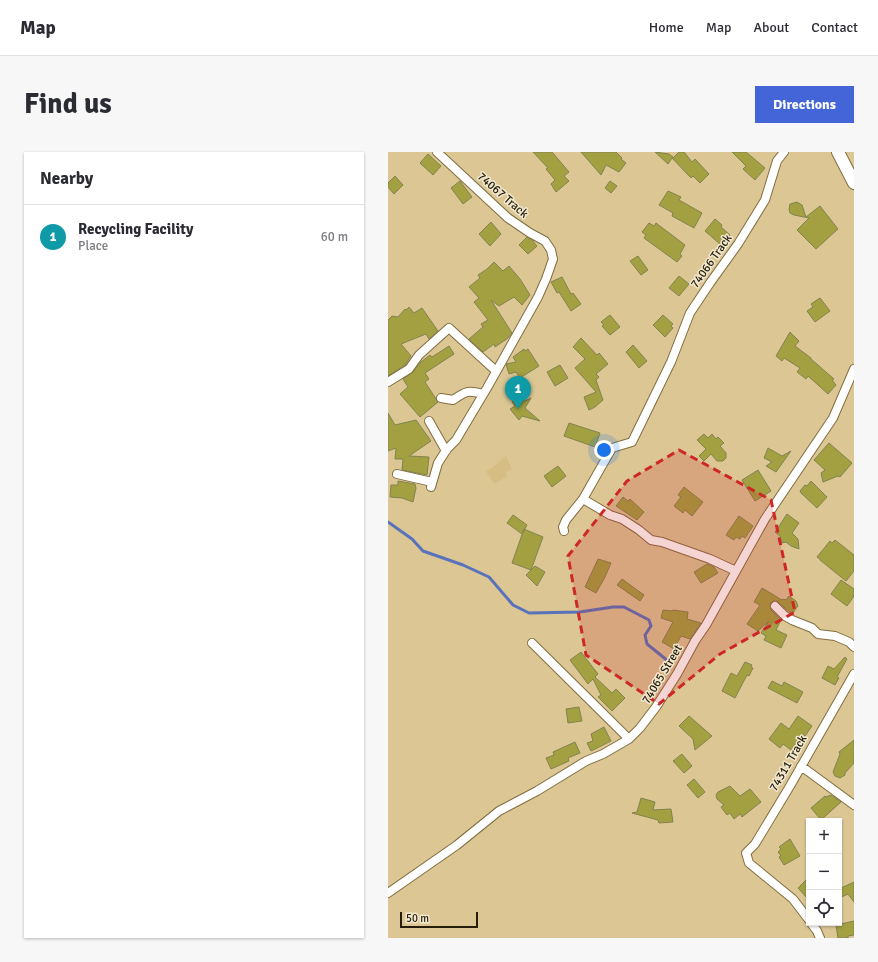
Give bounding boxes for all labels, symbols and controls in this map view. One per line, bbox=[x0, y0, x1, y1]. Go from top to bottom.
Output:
text: Map bbox=[20, 16, 56, 40]
text: Home bbox=[649, 19, 684, 36]
text: Map bbox=[706, 19, 731, 36]
text: About bbox=[753, 19, 789, 36]
text: Contact bbox=[811, 19, 858, 36]
button: Directions bbox=[755, 86, 854, 123]
text: Find us bbox=[24, 87, 112, 121]
text: Nearby bbox=[40, 168, 93, 189]
street label: 74067 Track bbox=[474, 169, 531, 222]
text: Recycling Facility bbox=[78, 220, 193, 238]
text: 1 bbox=[49, 229, 57, 245]
text: 60 m bbox=[321, 229, 348, 245]
street label: 74066 Track bbox=[687, 231, 735, 291]
text: Place bbox=[78, 238, 108, 254]
pin: 1 bbox=[505, 376, 531, 409]
your location bbox=[594, 440, 614, 460]
street label: 74065 Street bbox=[639, 642, 686, 707]
street label: 74311 Track bbox=[766, 732, 811, 794]
map controls bbox=[806, 818, 842, 926]
button: + bbox=[806, 818, 842, 854]
button: − bbox=[806, 854, 842, 890]
button: locate bbox=[806, 890, 842, 926]
scale bar bbox=[400, 910, 478, 929]
text: 50 m bbox=[406, 912, 429, 925]

